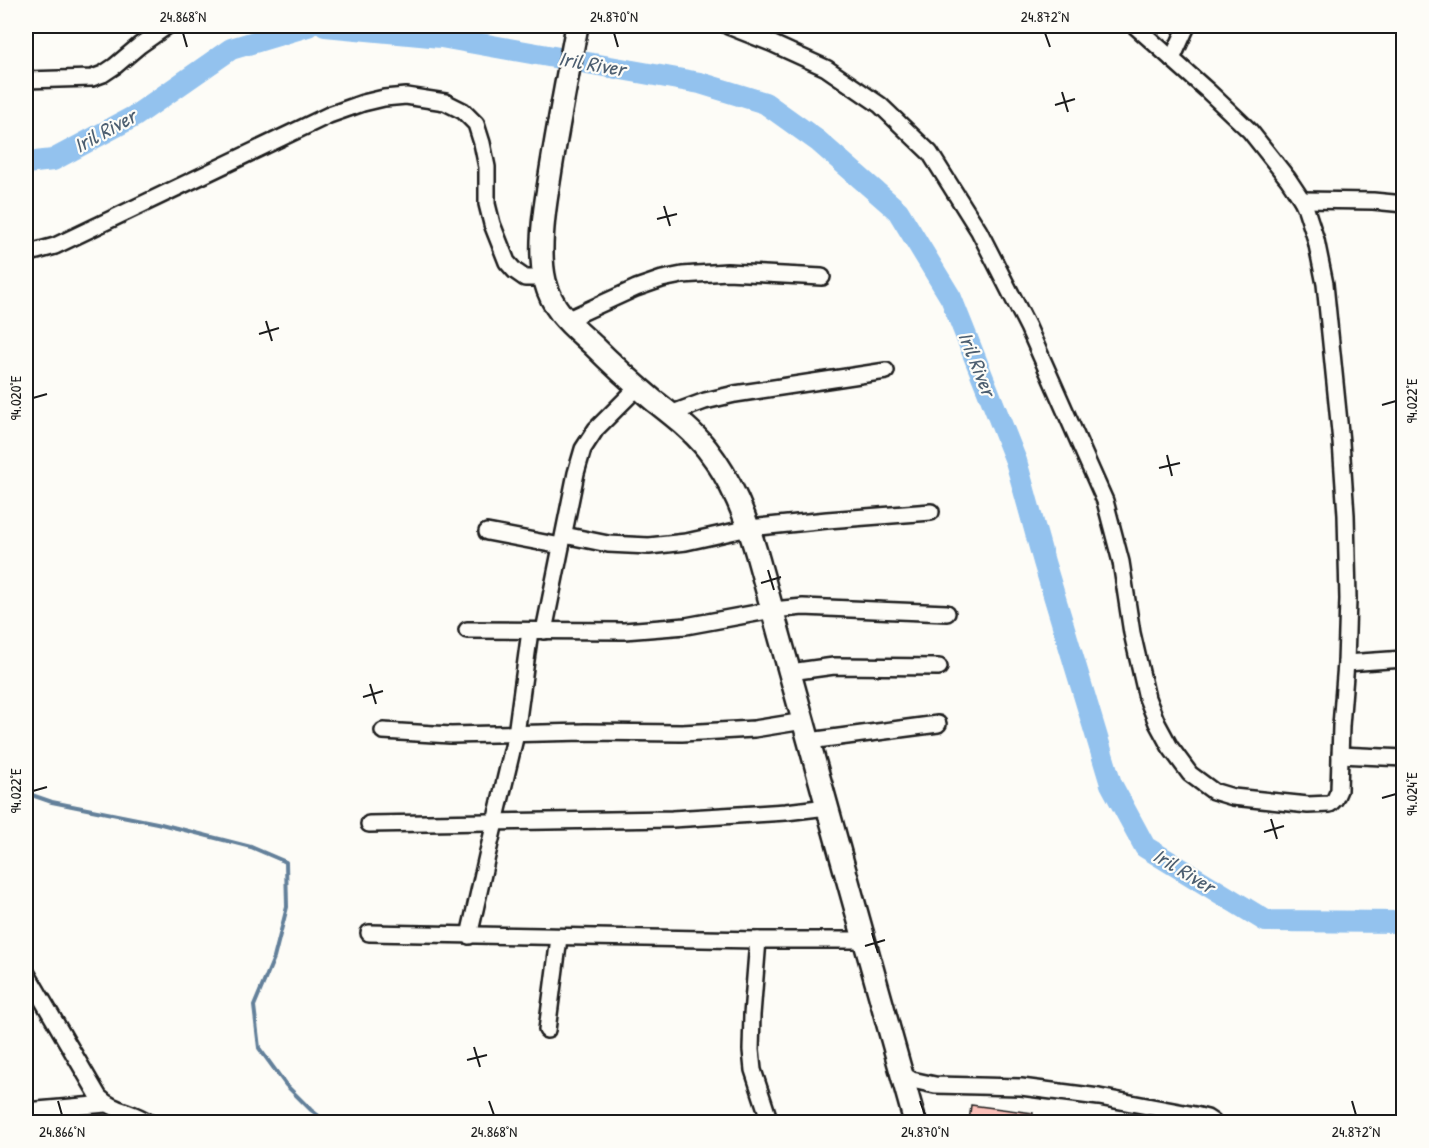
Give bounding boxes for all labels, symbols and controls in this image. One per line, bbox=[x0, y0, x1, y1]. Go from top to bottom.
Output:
text: 24.868°N bbox=[160, 6, 206, 27]
text: 24.870°N bbox=[590, 6, 638, 27]
text: 24.872°N bbox=[1021, 6, 1069, 27]
water label: Iril River bbox=[556, 43, 631, 84]
water label: Iril River bbox=[68, 100, 144, 160]
water label: Iril River bbox=[951, 327, 1005, 403]
text: 94.020°E bbox=[5, 375, 26, 420]
text: 94.022°E bbox=[1401, 378, 1422, 424]
text: 94.022°E bbox=[5, 768, 26, 814]
text: 94.024°E bbox=[1401, 772, 1422, 816]
water label: Iril River bbox=[1148, 841, 1223, 902]
text: 24.866°N bbox=[39, 1121, 85, 1142]
text: 24.868°N bbox=[471, 1121, 517, 1142]
text: 24.870°N bbox=[901, 1121, 949, 1142]
text: 24.872°N bbox=[1332, 1121, 1380, 1142]

